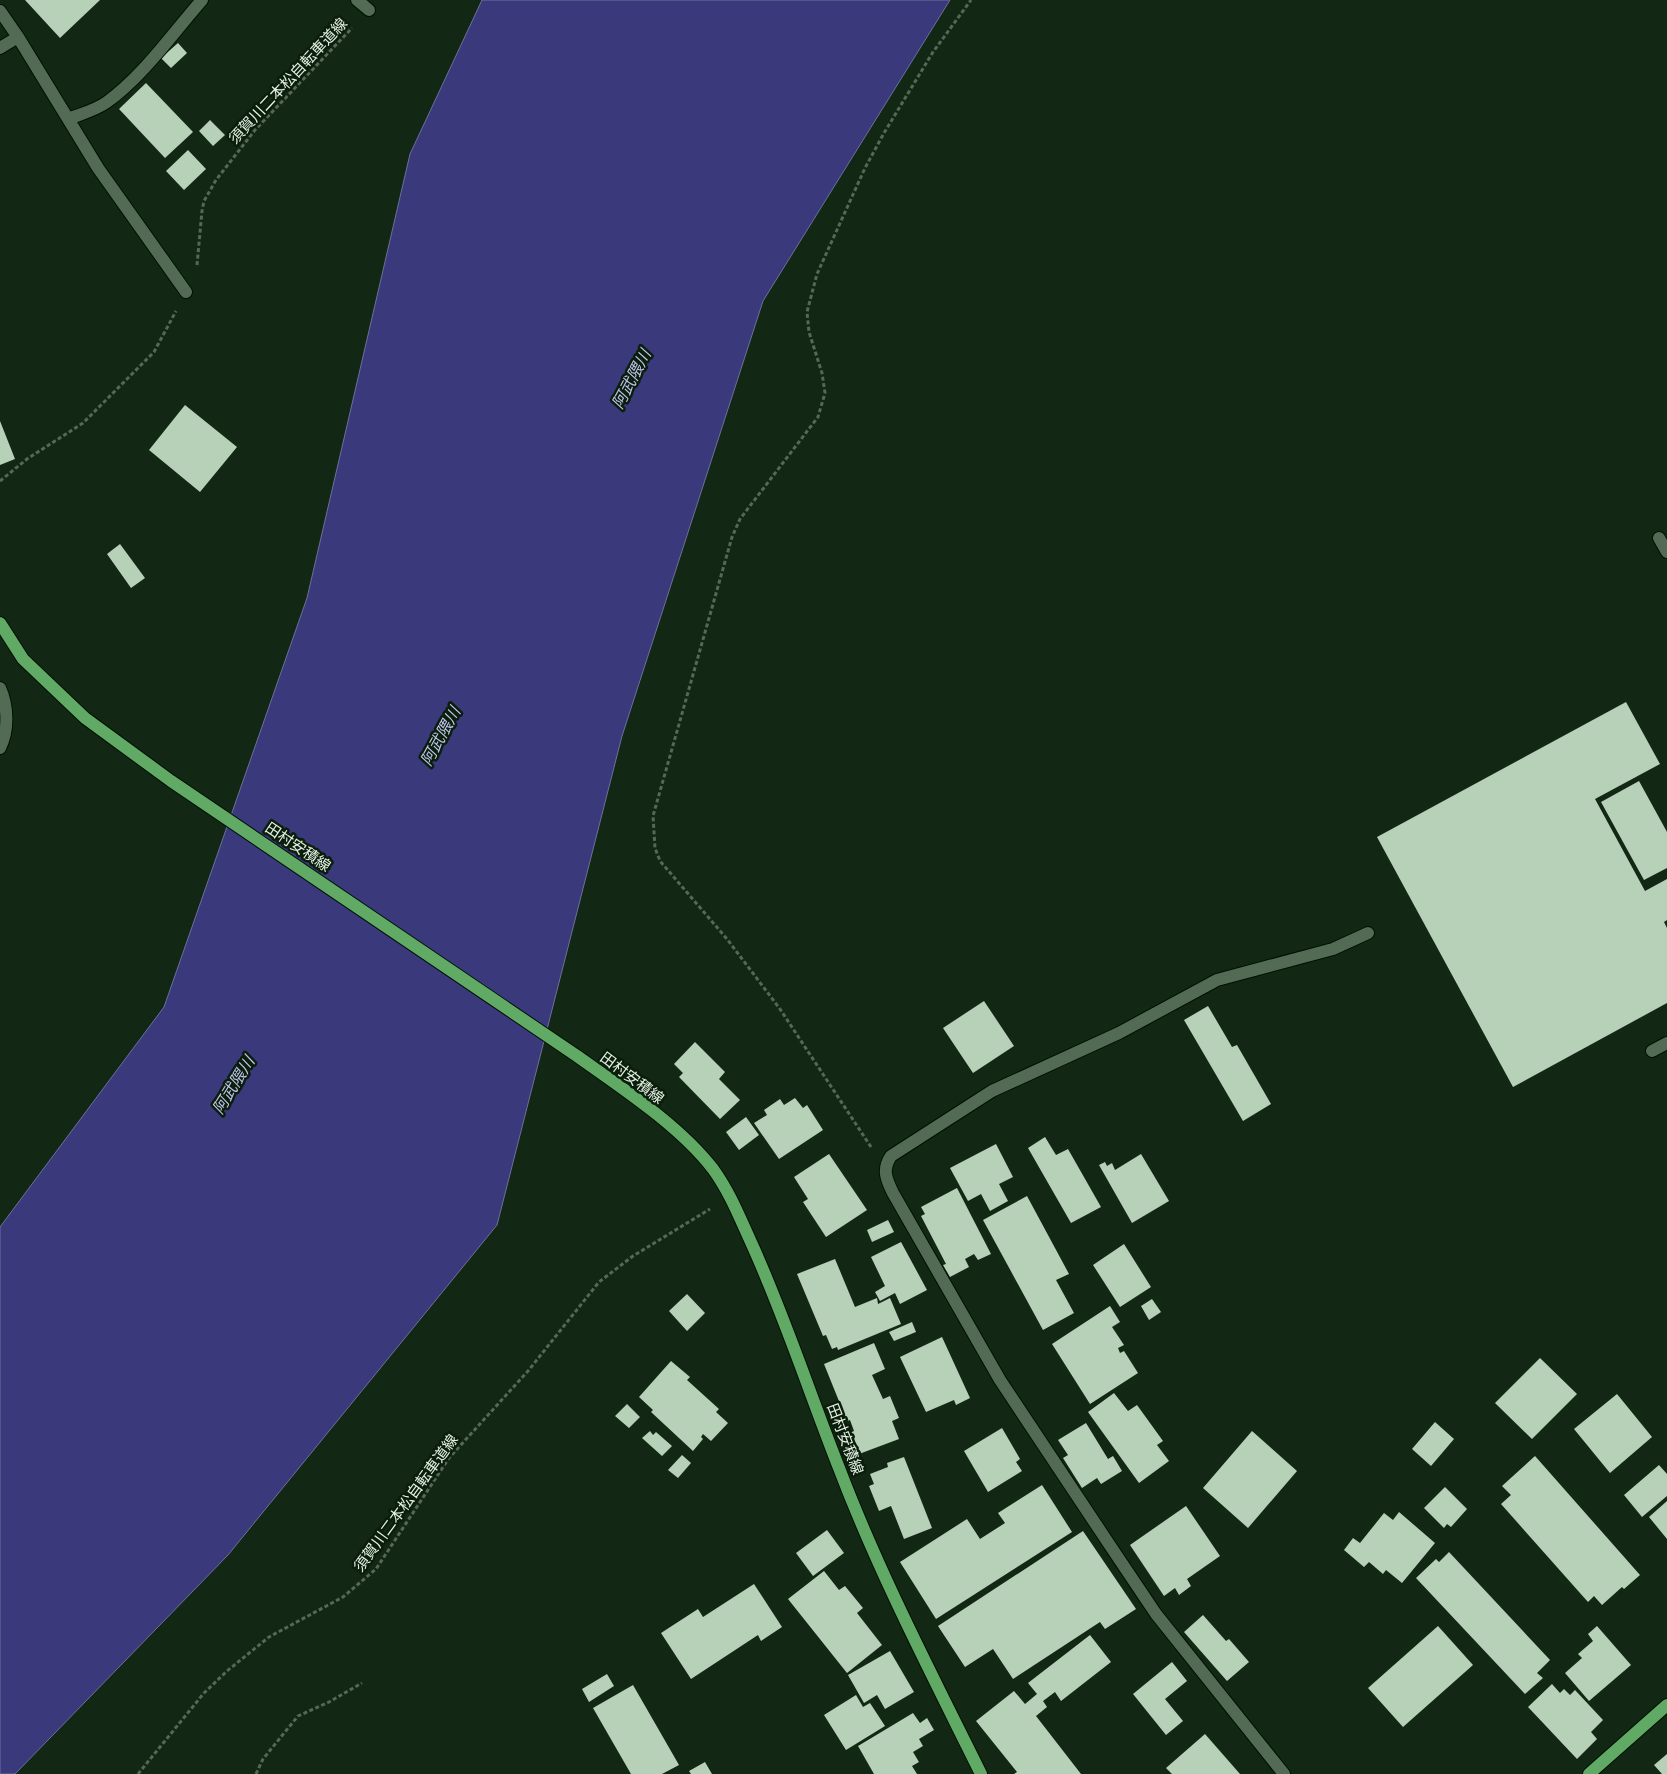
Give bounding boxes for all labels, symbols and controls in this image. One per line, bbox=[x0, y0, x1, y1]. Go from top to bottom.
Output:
street label: 須賀川二本松自転車道線 bbox=[225, 15, 351, 147]
water label: 阿武隈川 bbox=[608, 345, 656, 412]
water label: 阿武隈川 bbox=[417, 702, 465, 769]
street label: 田村安積線 bbox=[262, 819, 334, 875]
street label: 田村安積線 bbox=[597, 1048, 667, 1108]
water label: 阿武隈川 bbox=[208, 1051, 259, 1117]
street label: 田村安積線 bbox=[823, 1401, 867, 1477]
street label: 須賀川二本松自転車道線 bbox=[350, 1431, 462, 1575]

